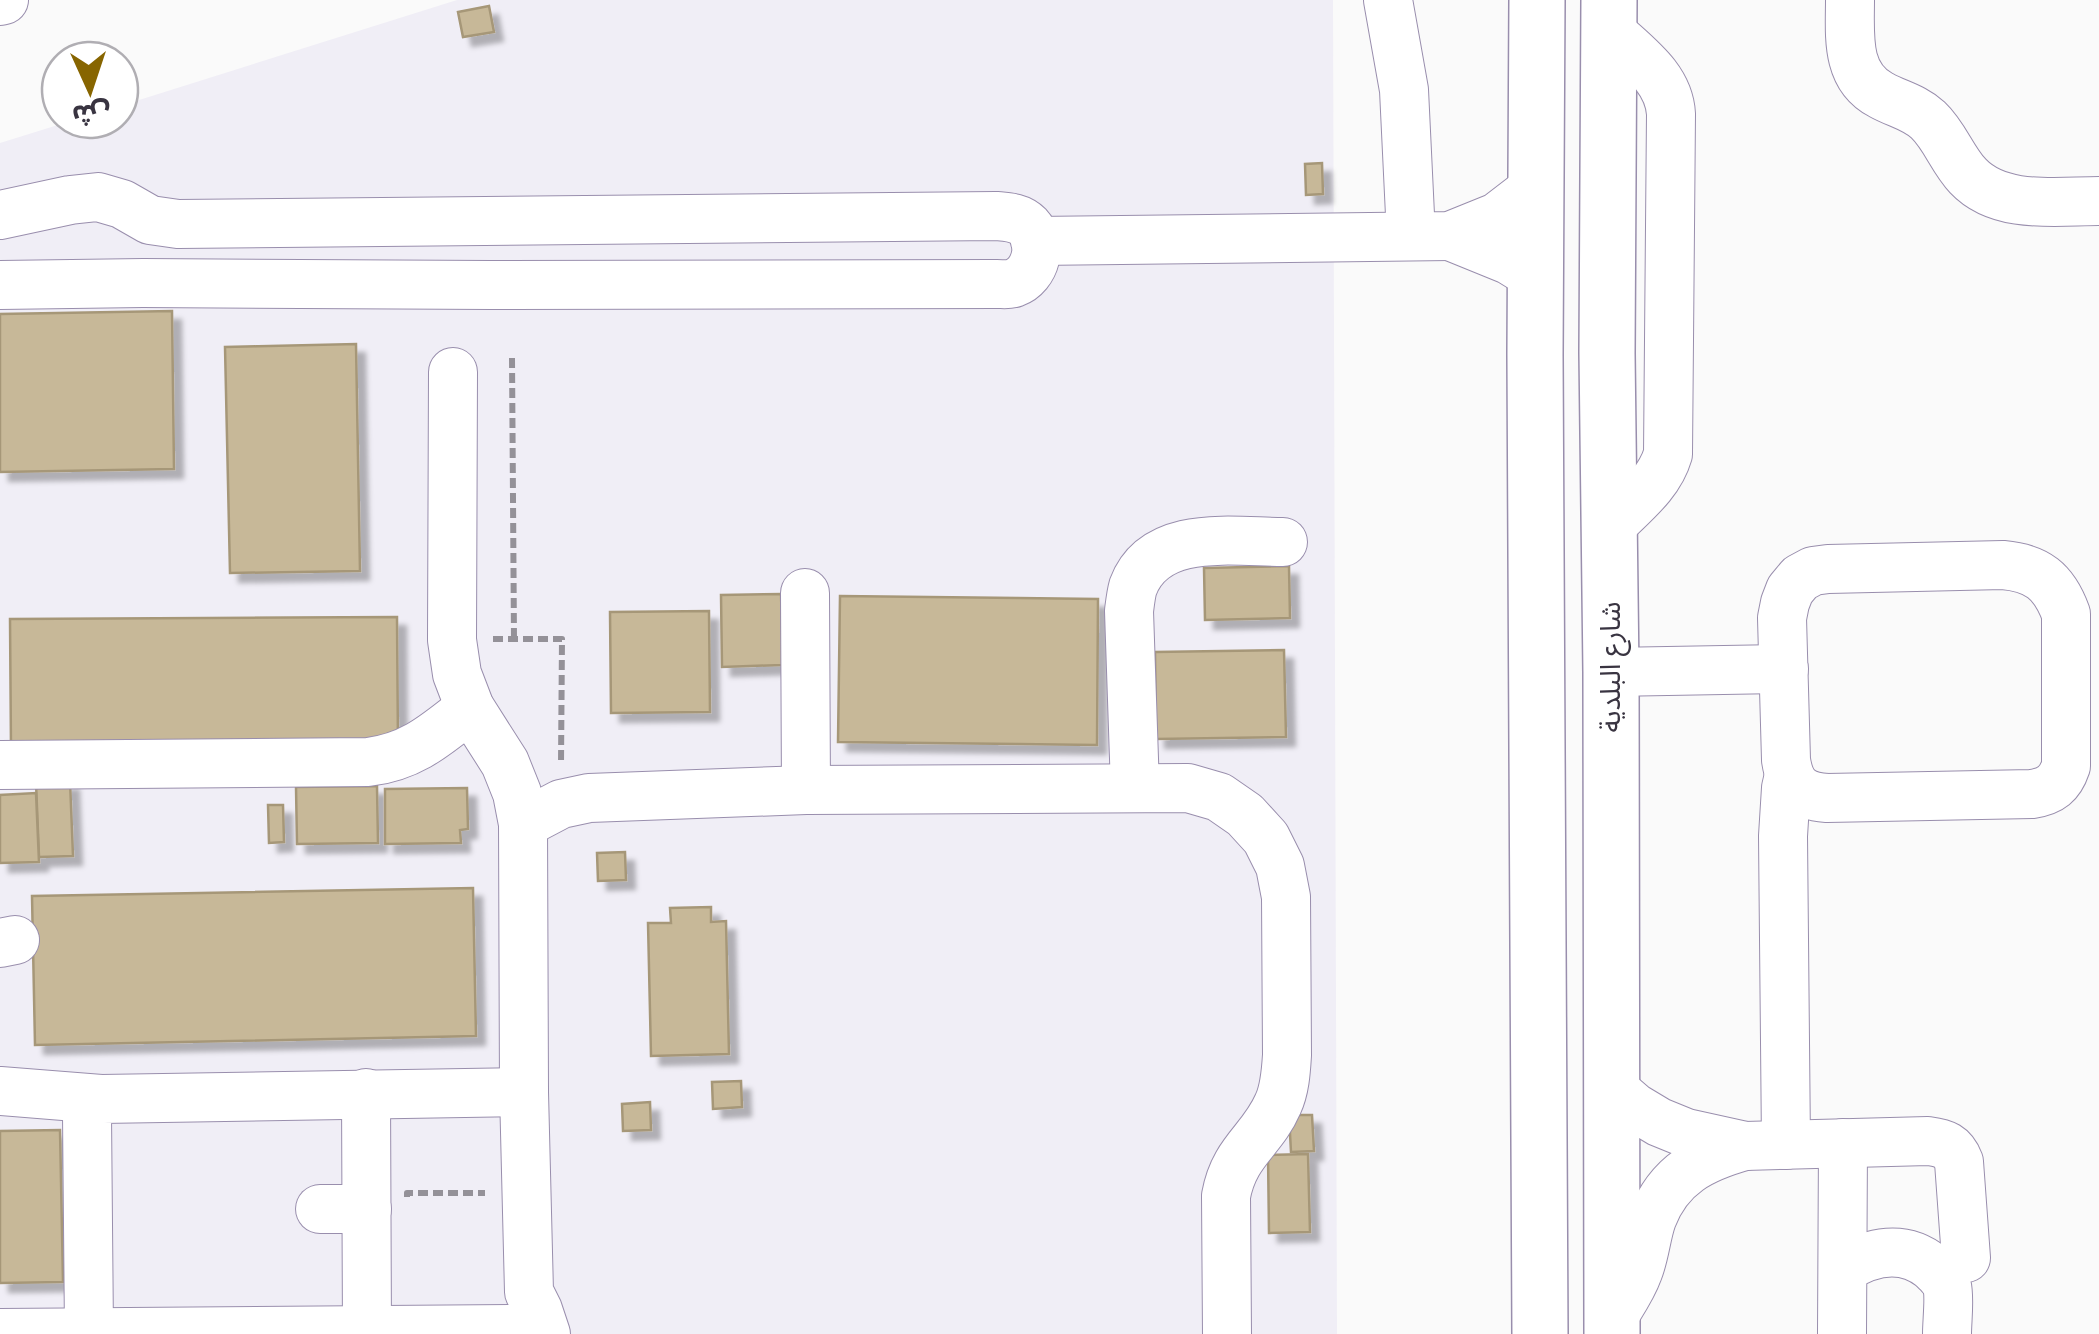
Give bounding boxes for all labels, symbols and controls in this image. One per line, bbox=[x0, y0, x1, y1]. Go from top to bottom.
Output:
north arrow bbox=[40, 40, 140, 140]
text: ش bbox=[71, 97, 111, 132]
street label: شارع البلدية bbox=[1594, 602, 1631, 732]

